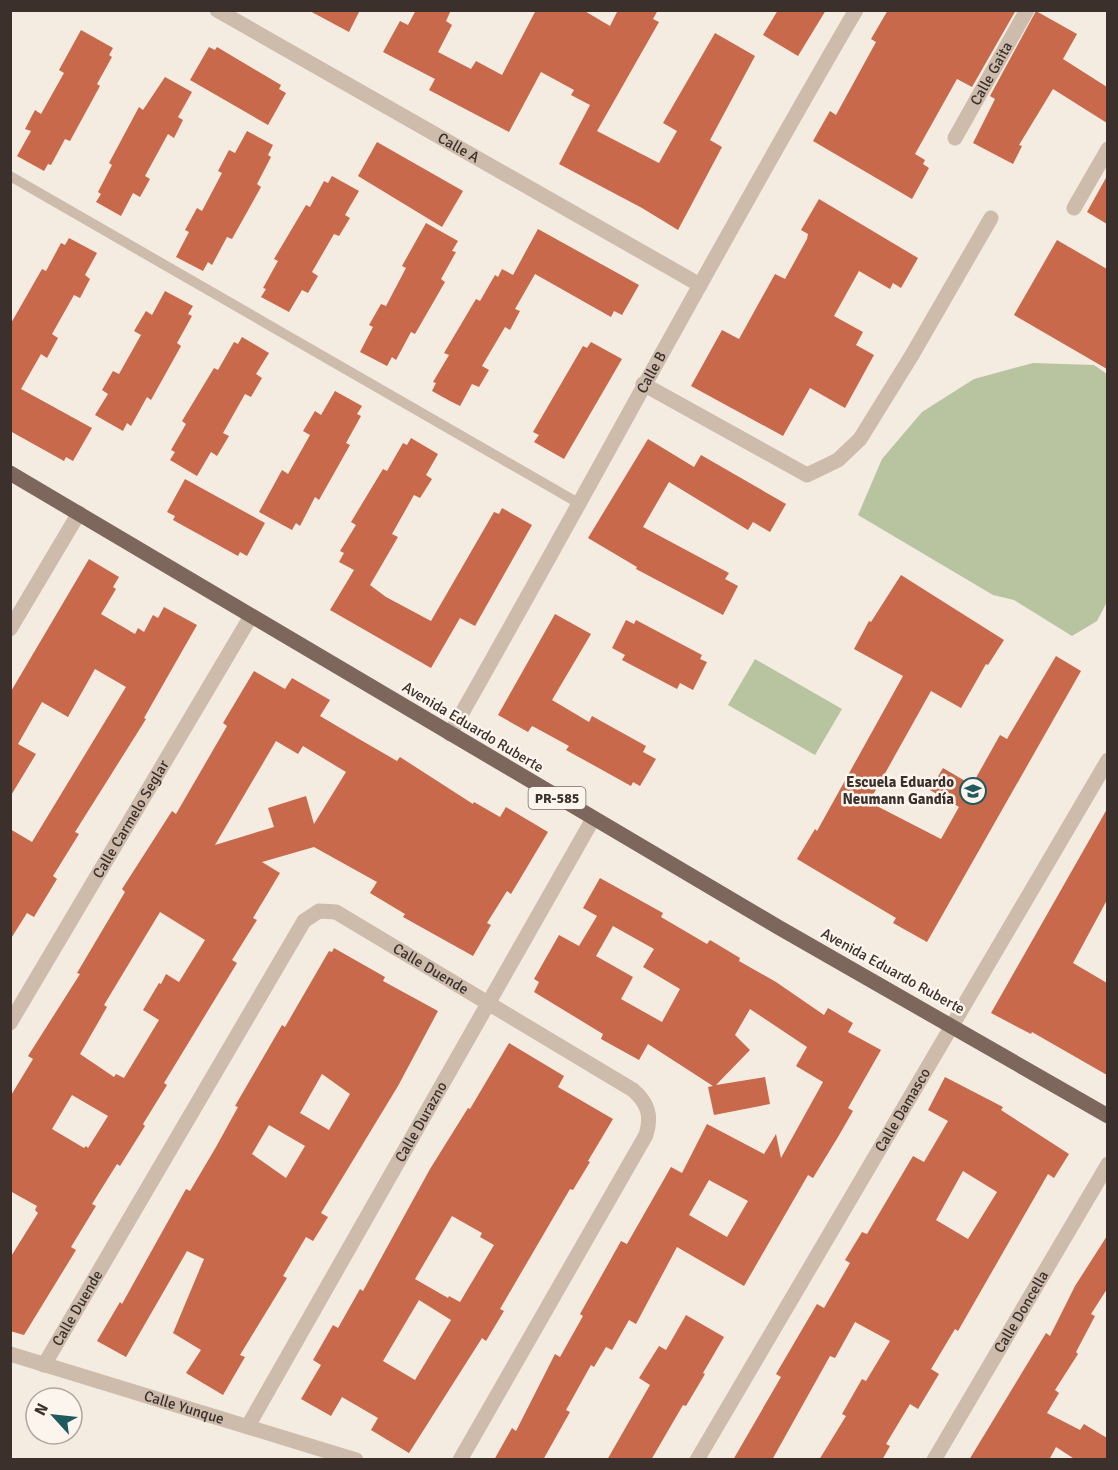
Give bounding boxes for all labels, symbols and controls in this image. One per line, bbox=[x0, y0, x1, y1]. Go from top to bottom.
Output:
street label: Calle Gaita bbox=[966, 39, 1016, 108]
street label: Calle A bbox=[435, 129, 483, 167]
street label: Calle B bbox=[633, 348, 670, 396]
street label: Avenida Eduardo Ruberte bbox=[399, 678, 547, 776]
street label: Calle Carmelo Seglar bbox=[89, 756, 173, 881]
place label: Escuela Eduardo Neumann Gandía bbox=[842, 773, 954, 808]
school or university icon: Escuela Eduardo Neumann Gandía bbox=[958, 776, 988, 806]
road number: PR-585 bbox=[528, 787, 586, 809]
street label: Avenida Eduardo Ruberte bbox=[818, 924, 968, 1018]
street label: Calle Duende bbox=[390, 939, 472, 998]
street label: Calle Damasco bbox=[871, 1065, 934, 1155]
street label: Calle Durazno bbox=[391, 1078, 451, 1165]
street label: Calle Duende bbox=[48, 1267, 107, 1349]
street label: Calle Doncella bbox=[990, 1267, 1052, 1356]
north arrow bbox=[24, 1386, 84, 1446]
street label: Calle Yunque bbox=[142, 1387, 226, 1428]
text: N bbox=[30, 1400, 53, 1419]

